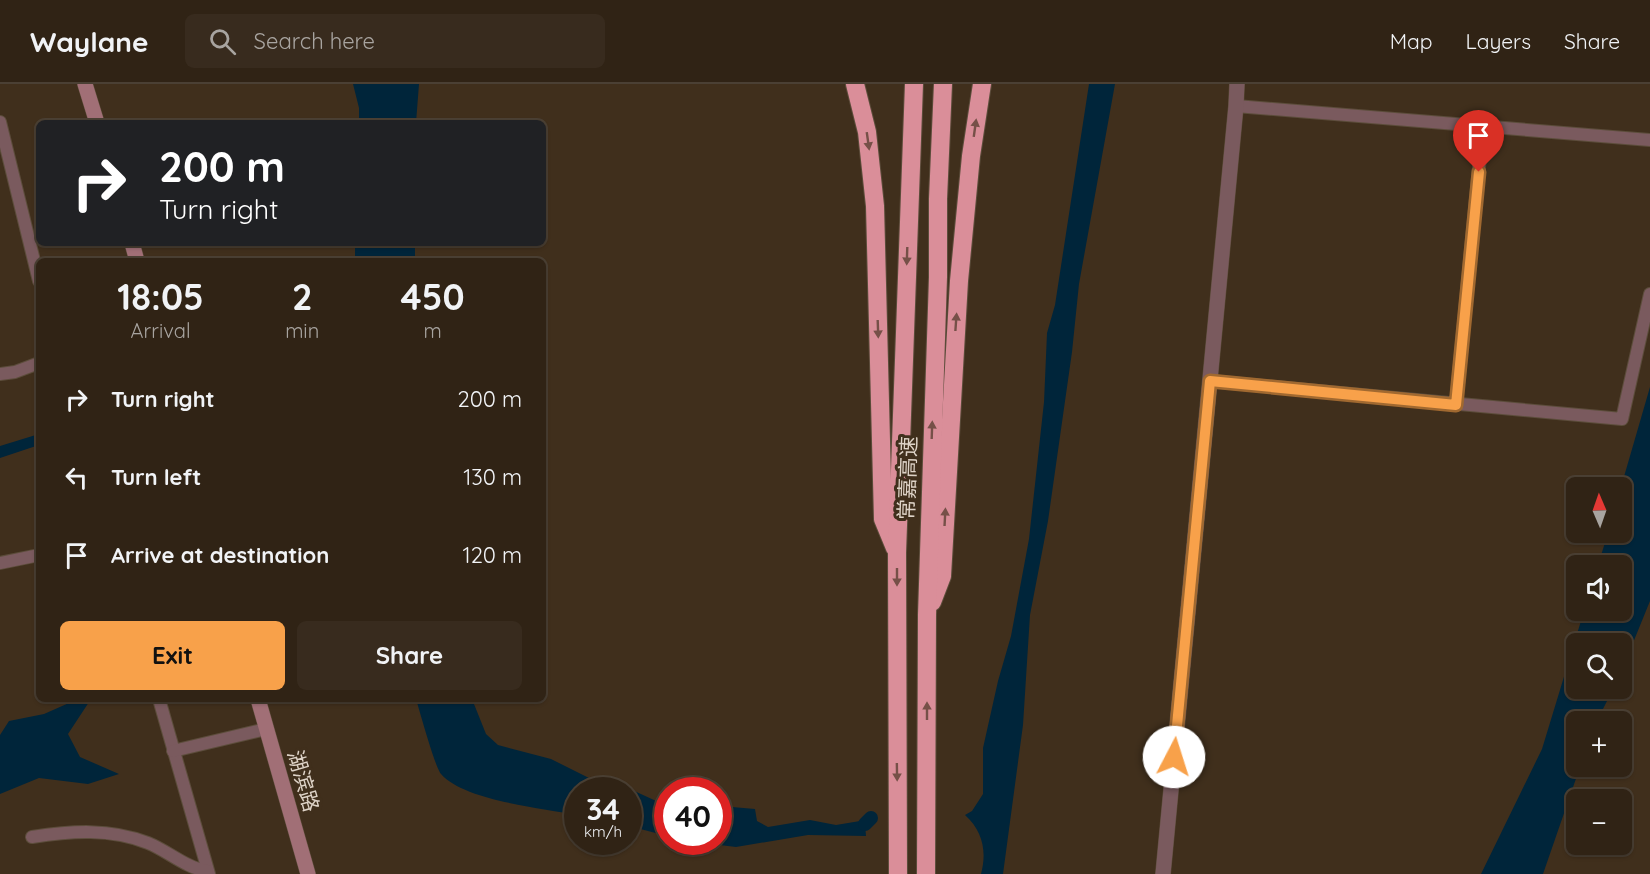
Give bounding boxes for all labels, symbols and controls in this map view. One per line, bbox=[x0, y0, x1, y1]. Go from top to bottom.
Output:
search box bbox=[185, 14, 605, 68]
text: Waylane bbox=[30, 24, 149, 59]
icon: search bbox=[206, 25, 239, 58]
text: Search here bbox=[254, 27, 375, 55]
text: Map bbox=[1390, 28, 1433, 54]
text: Layers bbox=[1466, 28, 1531, 54]
text: Share bbox=[1564, 28, 1620, 54]
pin bbox=[1453, 110, 1504, 172]
one-way arrow bbox=[971, 119, 980, 138]
icon: arrive bbox=[1462, 119, 1495, 152]
one-way arrow bbox=[864, 132, 873, 151]
text: 200 m bbox=[159, 140, 285, 193]
icon: right bbox=[60, 144, 138, 222]
text: Turn right bbox=[159, 192, 278, 226]
one-way arrow bbox=[902, 246, 912, 265]
text: 18:05 bbox=[117, 274, 204, 319]
text: 2 bbox=[292, 274, 312, 319]
text: 450 bbox=[401, 274, 465, 319]
one-way arrow bbox=[951, 313, 961, 332]
text: Arrival bbox=[131, 318, 191, 343]
text: min bbox=[285, 318, 319, 343]
text: m bbox=[423, 318, 442, 343]
one-way arrow bbox=[874, 320, 883, 339]
icon: right bbox=[60, 383, 93, 416]
text: Turn right bbox=[111, 385, 215, 413]
text: 200 m bbox=[458, 385, 522, 413]
one-way arrow bbox=[927, 421, 937, 440]
street label: 常嘉高速 bbox=[893, 436, 921, 520]
icon: left bbox=[60, 461, 93, 494]
text: Turn left bbox=[111, 463, 201, 491]
text: 130 m bbox=[463, 463, 522, 491]
north arrow bbox=[1566, 477, 1632, 543]
map controls bbox=[1566, 477, 1632, 855]
one-way arrow bbox=[941, 508, 950, 527]
icon: arrive bbox=[60, 539, 93, 572]
text: Arrive at destination bbox=[111, 541, 329, 569]
text: 120 m bbox=[463, 541, 522, 569]
button: sound bbox=[1566, 555, 1632, 621]
one-way arrow bbox=[892, 567, 902, 586]
button: Exit bbox=[60, 621, 285, 690]
button: Share bbox=[297, 621, 522, 690]
button: search bbox=[1566, 633, 1632, 699]
one-way arrow bbox=[922, 701, 932, 720]
button: + bbox=[1566, 711, 1632, 777]
position arrow bbox=[1142, 725, 1206, 789]
street label: 湖滨路 bbox=[283, 747, 325, 815]
one-way arrow bbox=[892, 762, 901, 781]
speed limit sign: 40 bbox=[654, 777, 732, 855]
button: − bbox=[1566, 789, 1632, 855]
text: 34 bbox=[586, 790, 620, 828]
text: km/h bbox=[584, 822, 622, 841]

